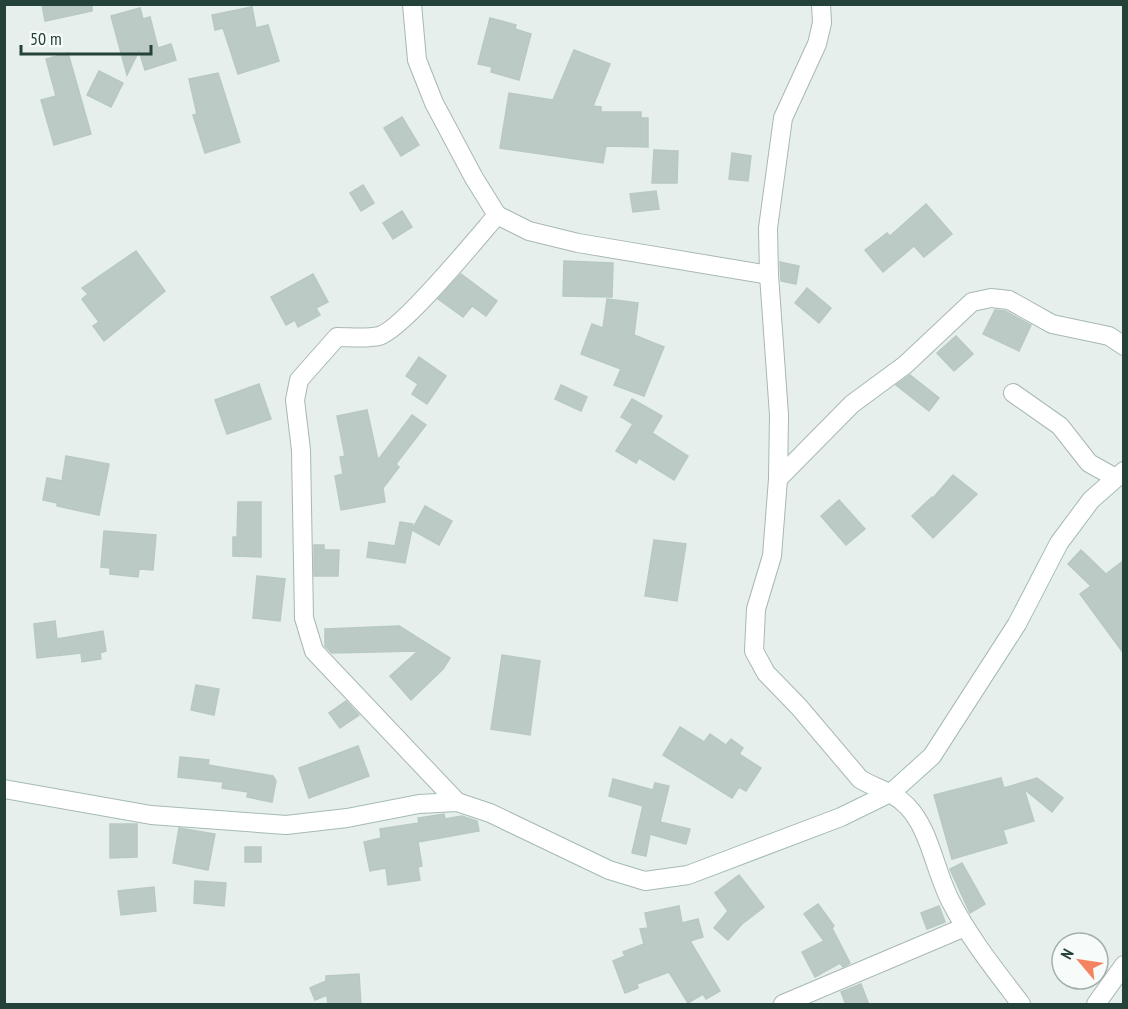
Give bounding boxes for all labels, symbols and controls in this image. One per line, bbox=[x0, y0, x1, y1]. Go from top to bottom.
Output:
scale bar bbox=[21, 18, 152, 56]
text: 50 m bbox=[30, 27, 62, 50]
north arrow bbox=[1050, 931, 1110, 991]
text: N bbox=[1056, 945, 1078, 962]

